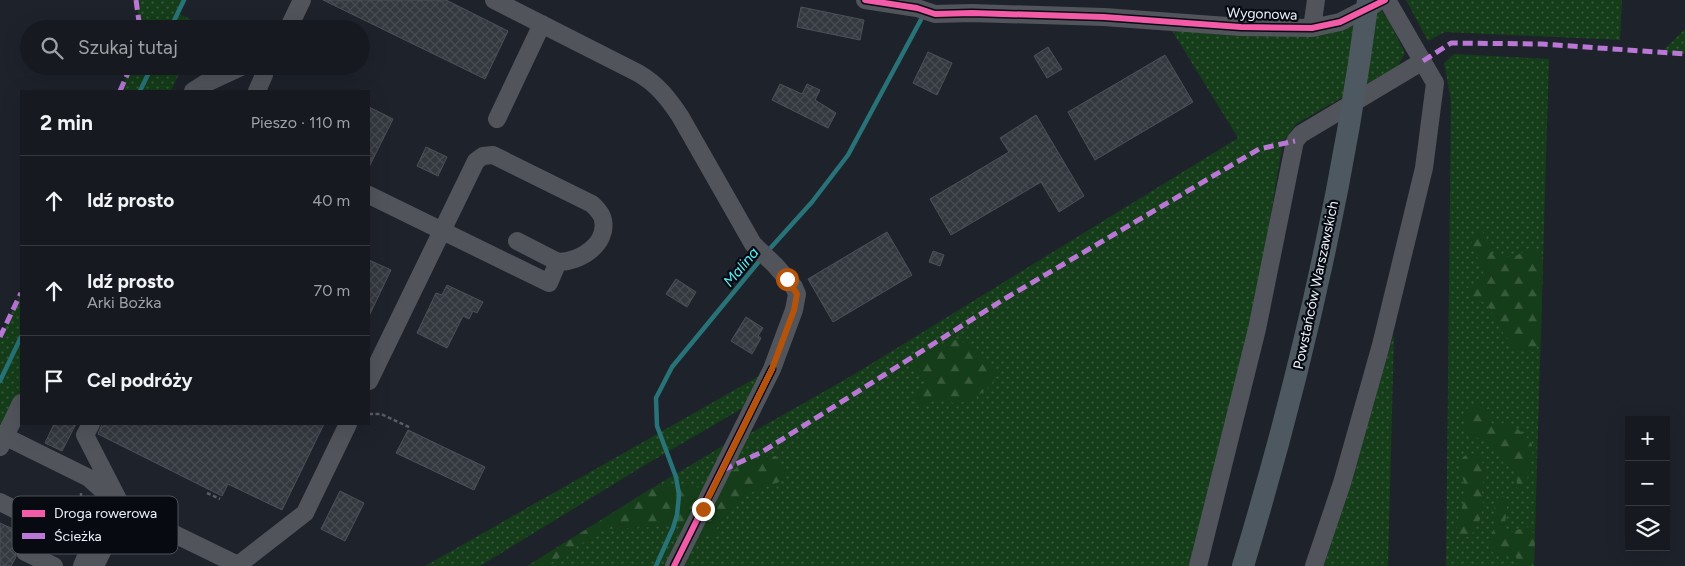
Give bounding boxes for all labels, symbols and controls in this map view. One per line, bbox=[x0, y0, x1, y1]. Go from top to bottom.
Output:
street label: Wygonowa bbox=[1226, 4, 1298, 24]
search box bbox=[20, 20, 370, 75]
icon: search bbox=[38, 34, 66, 62]
text: Szukaj tutaj bbox=[78, 36, 178, 59]
text: 2 min bbox=[40, 110, 93, 135]
text: Pieszo · 110 m bbox=[251, 113, 350, 132]
icon: ahead bbox=[40, 187, 68, 215]
text: Idź prosto bbox=[87, 189, 174, 212]
text: 40 m bbox=[312, 191, 350, 210]
street label: Powstańców Warszawskich bbox=[1290, 199, 1342, 371]
water label: Malina bbox=[719, 244, 763, 290]
route start bbox=[776, 268, 799, 291]
text: Idź prosto bbox=[87, 270, 174, 293]
icon: ahead bbox=[40, 277, 68, 305]
text: 70 m bbox=[314, 281, 350, 300]
text: Arki Bożka bbox=[87, 293, 161, 312]
icon: arrive bbox=[40, 367, 68, 395]
text: Cel podróży bbox=[87, 369, 193, 392]
map controls bbox=[1625, 416, 1670, 551]
button: + bbox=[1625, 416, 1670, 461]
button: − bbox=[1625, 461, 1670, 506]
legend bbox=[12, 496, 178, 554]
route end bbox=[692, 498, 715, 521]
text: Droga rowerowa bbox=[54, 505, 157, 522]
button: layers bbox=[1625, 506, 1670, 551]
text: Ścieżka bbox=[54, 528, 102, 545]

